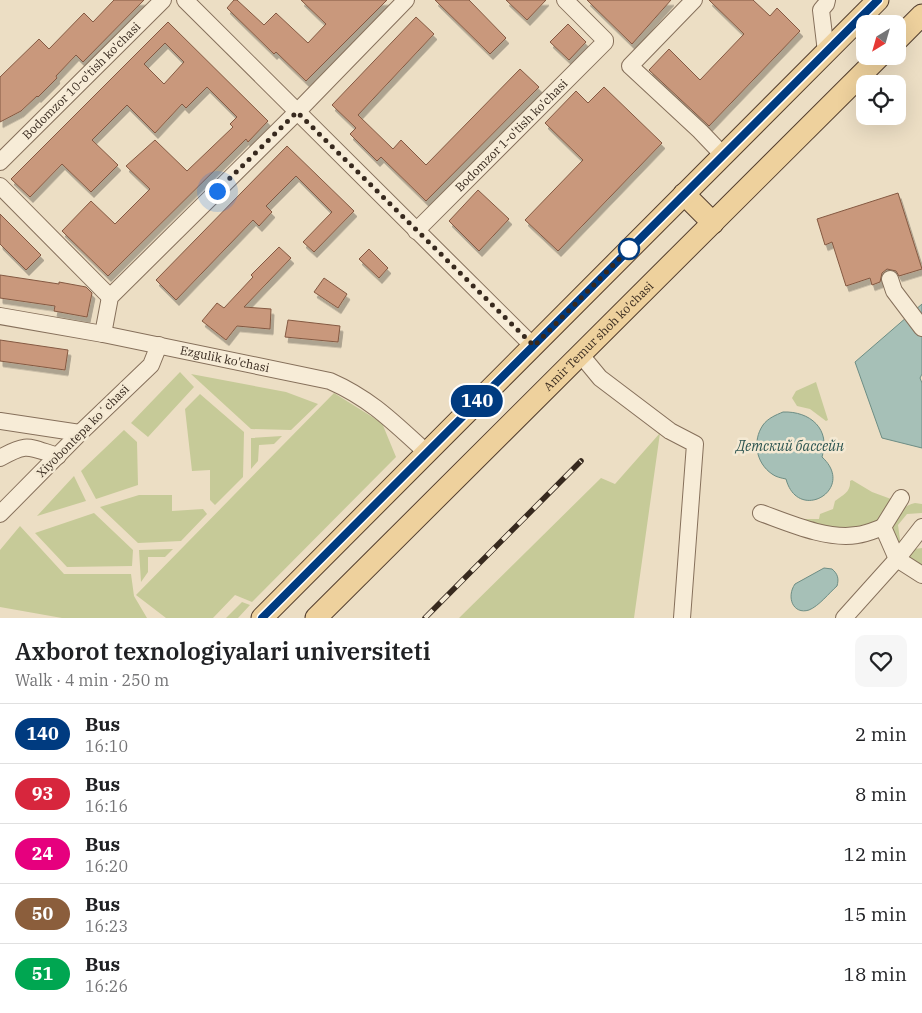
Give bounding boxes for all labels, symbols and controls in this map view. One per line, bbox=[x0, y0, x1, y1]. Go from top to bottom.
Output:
north arrow bbox=[856, 15, 906, 65]
map controls bbox=[856, 15, 906, 125]
street label: Bodomzor 10-o'tish ko'chasi bbox=[19, 19, 143, 142]
button: locate bbox=[856, 75, 906, 125]
street label: Bodomzor 1-o'tish ko'chasi bbox=[452, 76, 571, 195]
your location bbox=[205, 179, 230, 204]
unlabelled marker bbox=[618, 238, 640, 260]
street label: Amir Temur shoh ko'chasi bbox=[540, 278, 656, 394]
street label: Ezgulik ko'chasi bbox=[179, 342, 271, 375]
street label: Xiyobontepa koʻchasi bbox=[33, 381, 132, 480]
line badge: 140 bbox=[448, 385, 506, 417]
text: 140 bbox=[461, 389, 493, 412]
water label: Детский бассейн bbox=[734, 437, 844, 455]
text: Axborot texnologiyalari universiteti bbox=[15, 635, 431, 667]
button: heart bbox=[855, 635, 907, 687]
text: Walk · 4 min · 250 m bbox=[15, 670, 169, 690]
text: Bus bbox=[85, 712, 120, 736]
text: 140 bbox=[26, 722, 59, 745]
text: 2 min bbox=[855, 722, 907, 746]
text: 16:10 bbox=[85, 736, 128, 756]
text: Bus bbox=[85, 772, 120, 796]
text: 93 bbox=[32, 782, 53, 805]
text: 8 min bbox=[855, 782, 907, 806]
text: 16:16 bbox=[85, 796, 128, 816]
text: Bus bbox=[85, 832, 120, 856]
text: 24 bbox=[32, 842, 53, 865]
text: 12 min bbox=[844, 842, 907, 866]
text: 16:20 bbox=[85, 856, 128, 876]
text: Bus bbox=[85, 892, 120, 916]
text: 50 bbox=[32, 902, 53, 925]
text: 15 min bbox=[844, 902, 907, 926]
text: 16:23 bbox=[85, 916, 128, 936]
text: Bus bbox=[85, 952, 120, 976]
text: 51 bbox=[32, 962, 53, 985]
text: 18 min bbox=[844, 962, 907, 986]
text: 16:26 bbox=[85, 976, 128, 996]

